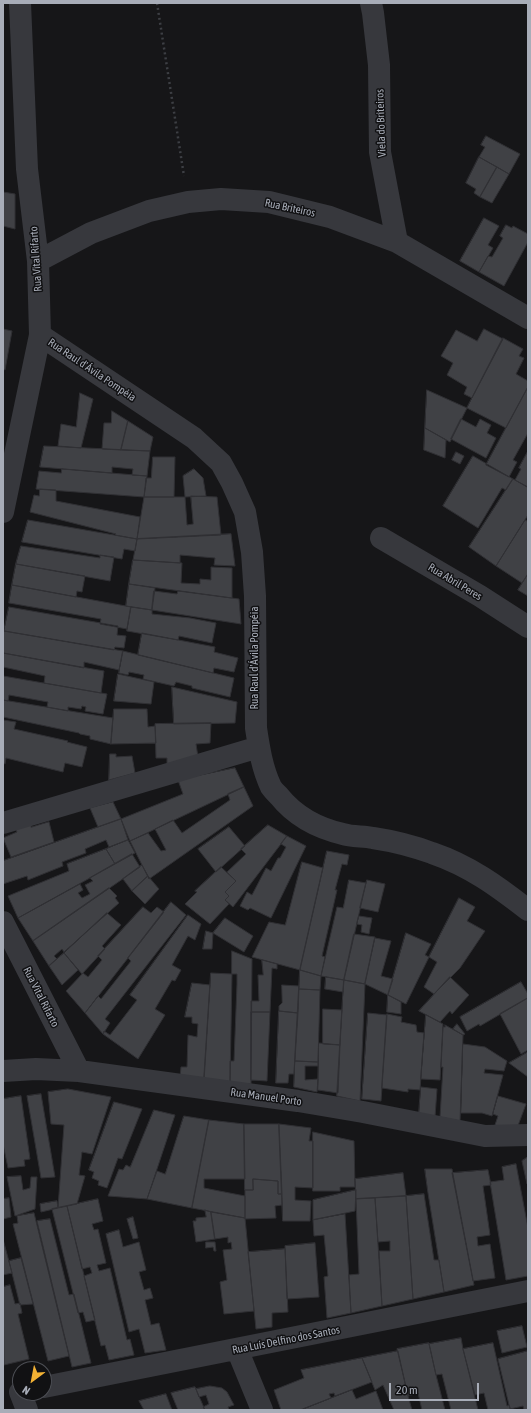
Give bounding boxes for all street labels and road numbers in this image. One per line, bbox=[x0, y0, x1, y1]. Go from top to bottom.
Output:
street label: Viela do Briteiros bbox=[373, 89, 389, 157]
street label: Rua Briteiros bbox=[264, 196, 316, 220]
street label: Rua Vital Rifarto bbox=[27, 226, 45, 292]
street label: Rua Raul d'Ávila Pompéia bbox=[46, 336, 138, 404]
street label: Rua Abril Peres bbox=[426, 561, 484, 603]
street label: Rua Raul d'Ávila Pompéia bbox=[248, 606, 262, 710]
street label: Rua Vital Rifarto bbox=[20, 965, 62, 1029]
street label: Rua Manuel Porto bbox=[230, 1085, 302, 1109]
street label: Rua Luís Delfino dos Santos bbox=[231, 1323, 341, 1357]

